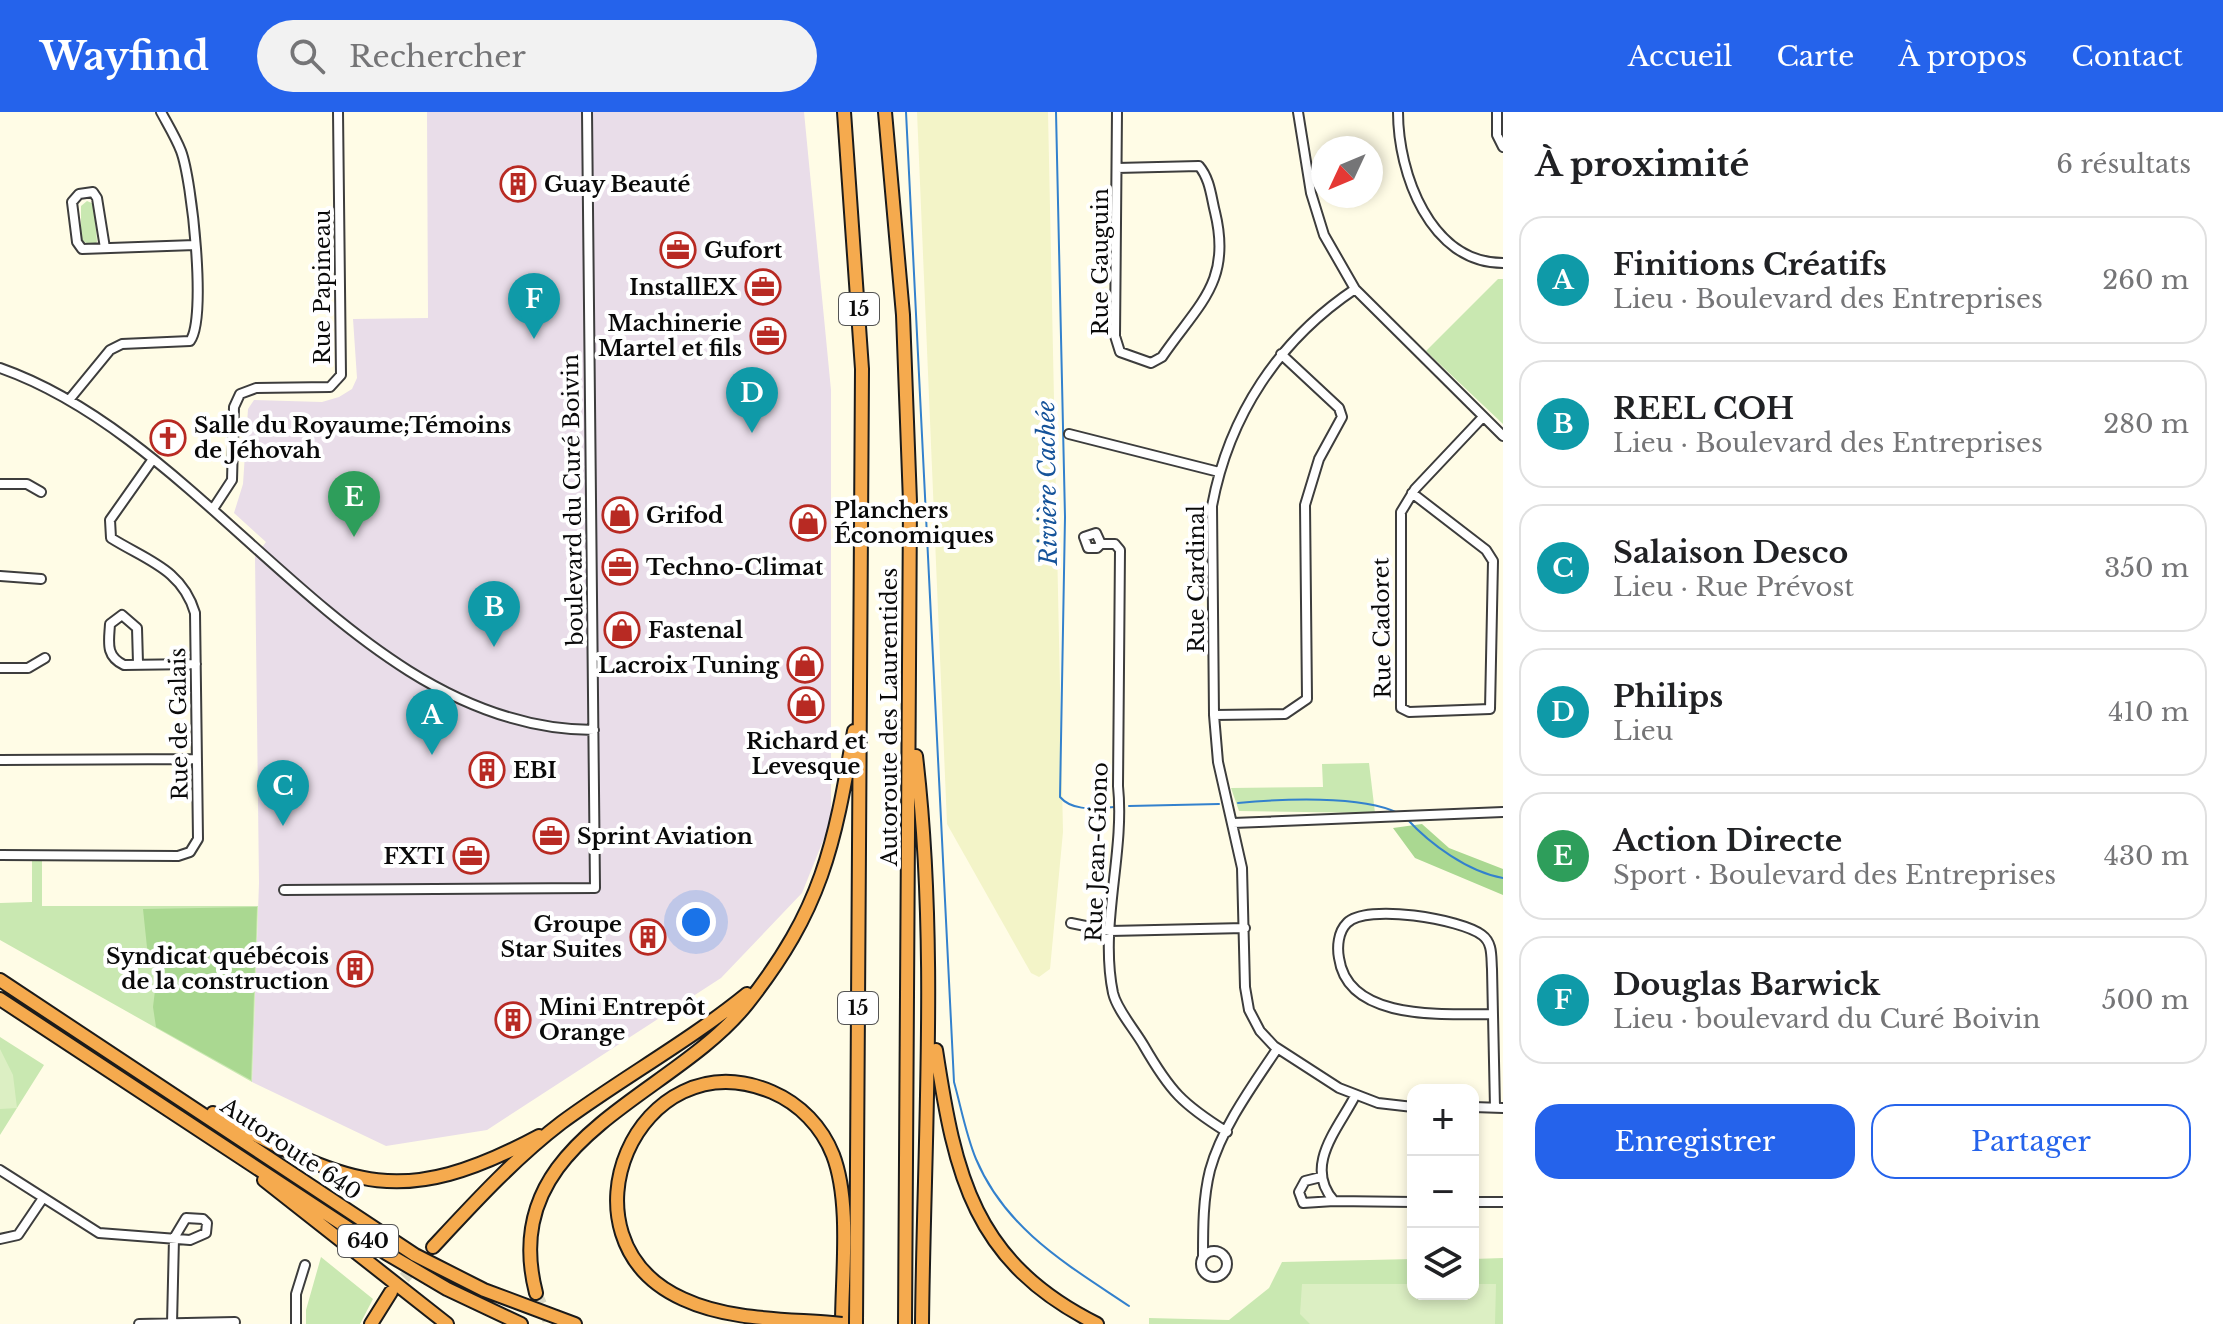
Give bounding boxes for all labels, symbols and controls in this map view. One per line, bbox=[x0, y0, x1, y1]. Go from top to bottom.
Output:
search box bbox=[257, 20, 817, 92]
text: Wayfind bbox=[40, 33, 209, 80]
icon: search bbox=[285, 34, 329, 78]
text: Rechercher bbox=[349, 38, 526, 75]
text: Accueil bbox=[1628, 39, 1732, 74]
text: Carte bbox=[1776, 39, 1854, 74]
text: À propos bbox=[1898, 39, 2027, 74]
text: Contact bbox=[2071, 39, 2183, 74]
north arrow bbox=[1311, 136, 1383, 208]
text: À proximité bbox=[1535, 143, 1749, 185]
text: 6 résultats bbox=[2056, 148, 2191, 180]
building icon: Guay Beauté bbox=[499, 165, 537, 203]
place label: Guay Beauté bbox=[544, 171, 690, 198]
street label: Rue Gauguin bbox=[1087, 188, 1114, 336]
street label: Rue Papineau bbox=[309, 209, 336, 365]
office icon: Gufort bbox=[659, 231, 697, 269]
place label: Gufort bbox=[704, 237, 783, 264]
text: Finitions Créatifs bbox=[1613, 246, 1887, 283]
text: A bbox=[1552, 264, 1574, 296]
text: 260 m bbox=[2102, 264, 2189, 296]
office icon: InstallEX bbox=[744, 268, 782, 306]
pin: F bbox=[508, 273, 560, 339]
place label: InstallEX bbox=[629, 274, 737, 301]
text: Lieu · Boulevard des Entreprises bbox=[1613, 283, 2043, 315]
road number: 15 bbox=[839, 293, 879, 325]
place label: Machinerie Martel et fils bbox=[598, 310, 742, 362]
office icon: Machinerie Martel et fils bbox=[749, 317, 787, 355]
street label: boulevard du Curé Boivin bbox=[557, 354, 589, 647]
pin: D bbox=[726, 367, 778, 433]
text: REEL COH bbox=[1613, 390, 1794, 427]
water label: Rivière Cachée bbox=[1031, 400, 1063, 567]
text: B bbox=[1553, 408, 1573, 440]
text: 280 m bbox=[2103, 408, 2189, 440]
place label: Salle du Royaume;Témoins de Jéhovah bbox=[194, 412, 511, 464]
church icon: Salle du Royaume;Témoins de Jéhovah bbox=[149, 419, 187, 457]
text: Lieu · Boulevard des Entreprises bbox=[1613, 427, 2043, 459]
pin: E bbox=[328, 471, 380, 537]
shop icon: Grifod bbox=[601, 496, 639, 534]
place label: Planchers Économiques bbox=[834, 497, 994, 549]
place label: Grifod bbox=[646, 502, 723, 529]
shop icon: Planchers Économiques bbox=[789, 504, 827, 542]
street label: Rue Cardinal bbox=[1183, 505, 1210, 653]
text: Salaison Desco bbox=[1613, 534, 1848, 571]
office icon: Techno-Climat bbox=[601, 548, 639, 586]
text: C bbox=[1552, 552, 1574, 584]
text: 350 m bbox=[2104, 552, 2189, 584]
place label: Techno-Climat bbox=[646, 554, 824, 581]
street label: Rue Cadoret bbox=[1367, 556, 1397, 699]
street label: Autoroute des Laurentides bbox=[876, 568, 903, 867]
text: Lieu · Rue Prévost bbox=[1613, 571, 1854, 603]
pin: B bbox=[468, 581, 520, 647]
shop icon: Fastenal bbox=[603, 611, 641, 649]
place label: Fastenal bbox=[648, 617, 743, 644]
shop icon: Lacroix Tuning bbox=[786, 646, 824, 684]
street label: Rue de Galais bbox=[164, 647, 194, 801]
place label: Lacroix Tuning bbox=[598, 652, 780, 679]
text: Philips bbox=[1613, 678, 1723, 715]
shop icon: Richard et Levesque bbox=[787, 686, 825, 724]
pin: A bbox=[406, 689, 458, 755]
text: D bbox=[1551, 696, 1575, 728]
text: 410 m bbox=[2108, 696, 2189, 728]
text: Lieu bbox=[1613, 715, 1673, 747]
place label: Richard et Levesque bbox=[746, 728, 867, 780]
building icon: EBI bbox=[468, 751, 506, 789]
place label: EBI bbox=[513, 757, 557, 784]
pin: C bbox=[257, 760, 309, 826]
street label: Rue Jean-Giono bbox=[1080, 762, 1114, 942]
office icon: Sprint Aviation bbox=[532, 817, 570, 855]
text: Action Directe bbox=[1613, 822, 1842, 859]
place label: Sprint Aviation bbox=[577, 823, 753, 850]
office icon: FXTI bbox=[452, 837, 490, 875]
text: E bbox=[1553, 840, 1573, 872]
text: 430 m bbox=[2104, 840, 2189, 872]
place label: FXTI bbox=[384, 843, 445, 870]
text: Sport · Boulevard des Entreprises bbox=[1613, 859, 2056, 891]
your location bbox=[676, 902, 716, 942]
place label: Groupe Star Suites bbox=[501, 911, 622, 963]
building icon: Groupe Star Suites bbox=[629, 918, 667, 956]
place label: Syndicat québécois de la construction bbox=[106, 943, 329, 995]
building icon: Syndicat québécois de la construction bbox=[336, 950, 374, 988]
text: Douglas Barwick bbox=[1613, 966, 1880, 1003]
text: F bbox=[1554, 984, 1572, 1016]
text: 500 m bbox=[2102, 984, 2189, 1016]
road number: 15 bbox=[838, 992, 878, 1024]
place label: Mini Entrepôt Orange bbox=[539, 994, 706, 1046]
building icon: Mini Entrepôt Orange bbox=[494, 1001, 532, 1039]
text: Lieu · boulevard du Curé Boivin bbox=[1613, 1003, 2041, 1035]
map controls bbox=[1407, 1084, 1479, 1300]
button: + bbox=[1407, 1084, 1479, 1156]
street label: Autoroute 640 bbox=[215, 1092, 366, 1206]
button: Enregistrer bbox=[1535, 1104, 1855, 1179]
button: Partager bbox=[1871, 1104, 2191, 1179]
button: − bbox=[1407, 1156, 1479, 1228]
road number: 640 bbox=[338, 1225, 398, 1257]
button: layers bbox=[1407, 1228, 1479, 1300]

